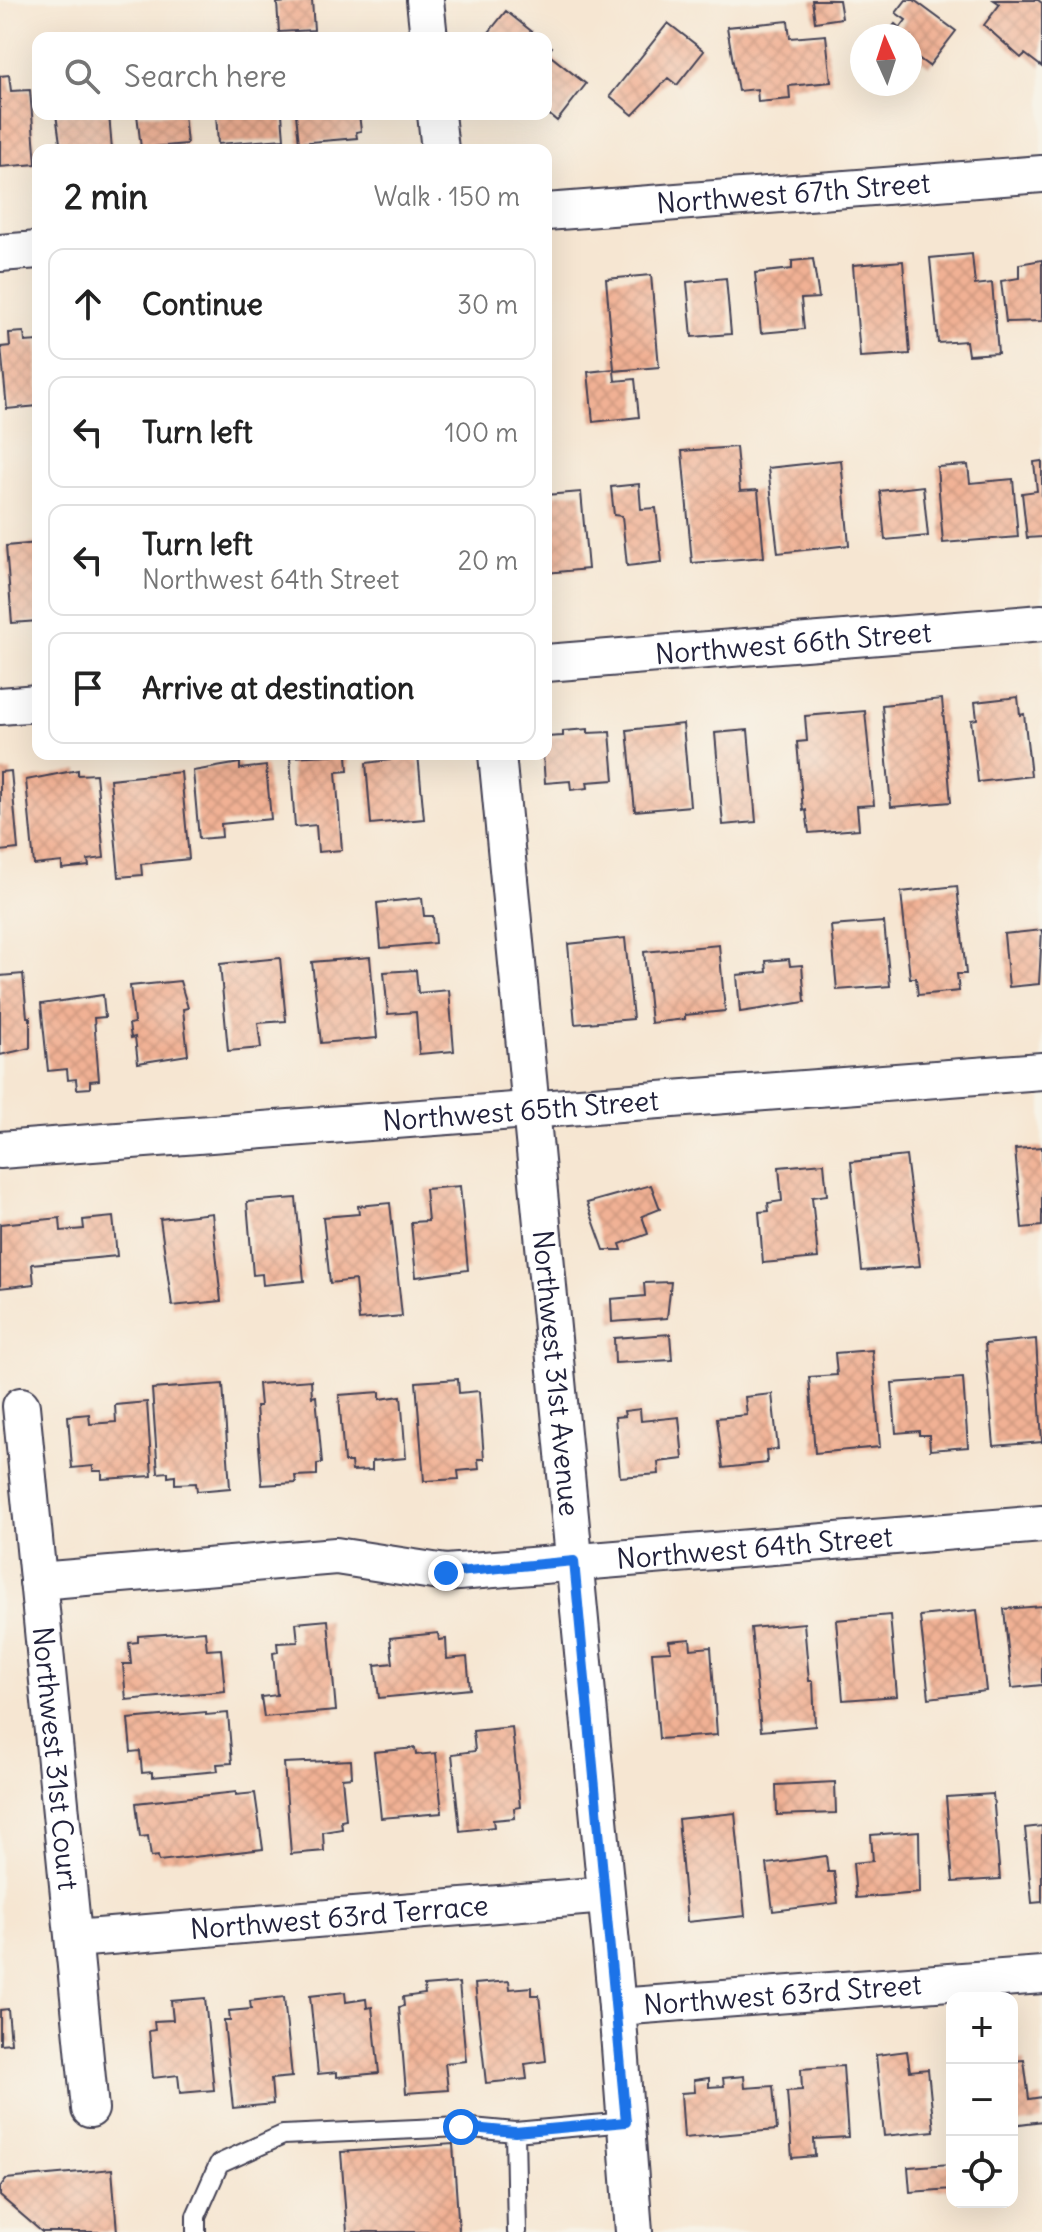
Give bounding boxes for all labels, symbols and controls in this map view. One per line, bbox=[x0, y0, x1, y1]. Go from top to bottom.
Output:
north arrow bbox=[850, 24, 922, 96]
search box bbox=[32, 32, 552, 120]
icon: search bbox=[60, 54, 104, 98]
text: Search here bbox=[124, 57, 287, 95]
street label: Northwest 67th Street bbox=[655, 165, 932, 221]
text: 2 min bbox=[64, 175, 148, 218]
text: Walk · 150 m bbox=[374, 180, 520, 213]
icon: ahead bbox=[66, 282, 110, 326]
text: Continue bbox=[142, 285, 263, 323]
text: 30 m bbox=[457, 288, 518, 321]
icon: left bbox=[66, 410, 110, 454]
text: Turn left bbox=[142, 413, 253, 451]
text: 100 m bbox=[444, 416, 518, 449]
text: Turn left bbox=[142, 525, 253, 563]
icon: left bbox=[66, 538, 110, 582]
text: 20 m bbox=[458, 544, 518, 577]
text: Northwest 64th Street bbox=[142, 563, 399, 596]
street label: Northwest 66th Street bbox=[654, 614, 933, 672]
icon: arrive bbox=[66, 666, 110, 710]
text: Arrive at destination bbox=[142, 669, 414, 707]
street label: Northwest 65th Street bbox=[381, 1082, 660, 1139]
street label: Northwest 31st Avenue bbox=[525, 1229, 588, 1518]
street label: Northwest 64th Street bbox=[615, 1518, 894, 1577]
route end bbox=[428, 1555, 464, 1591]
street label: Northwest 31st Court bbox=[25, 1625, 86, 1892]
street label: Northwest 63rd Terrace bbox=[189, 1887, 490, 1947]
street label: Northwest 63rd Street bbox=[642, 1966, 923, 2023]
map controls bbox=[946, 1992, 1018, 2208]
button: + bbox=[946, 1992, 1018, 2064]
button: − bbox=[946, 2064, 1018, 2136]
route start bbox=[443, 2109, 479, 2145]
button: locate bbox=[946, 2136, 1018, 2208]

